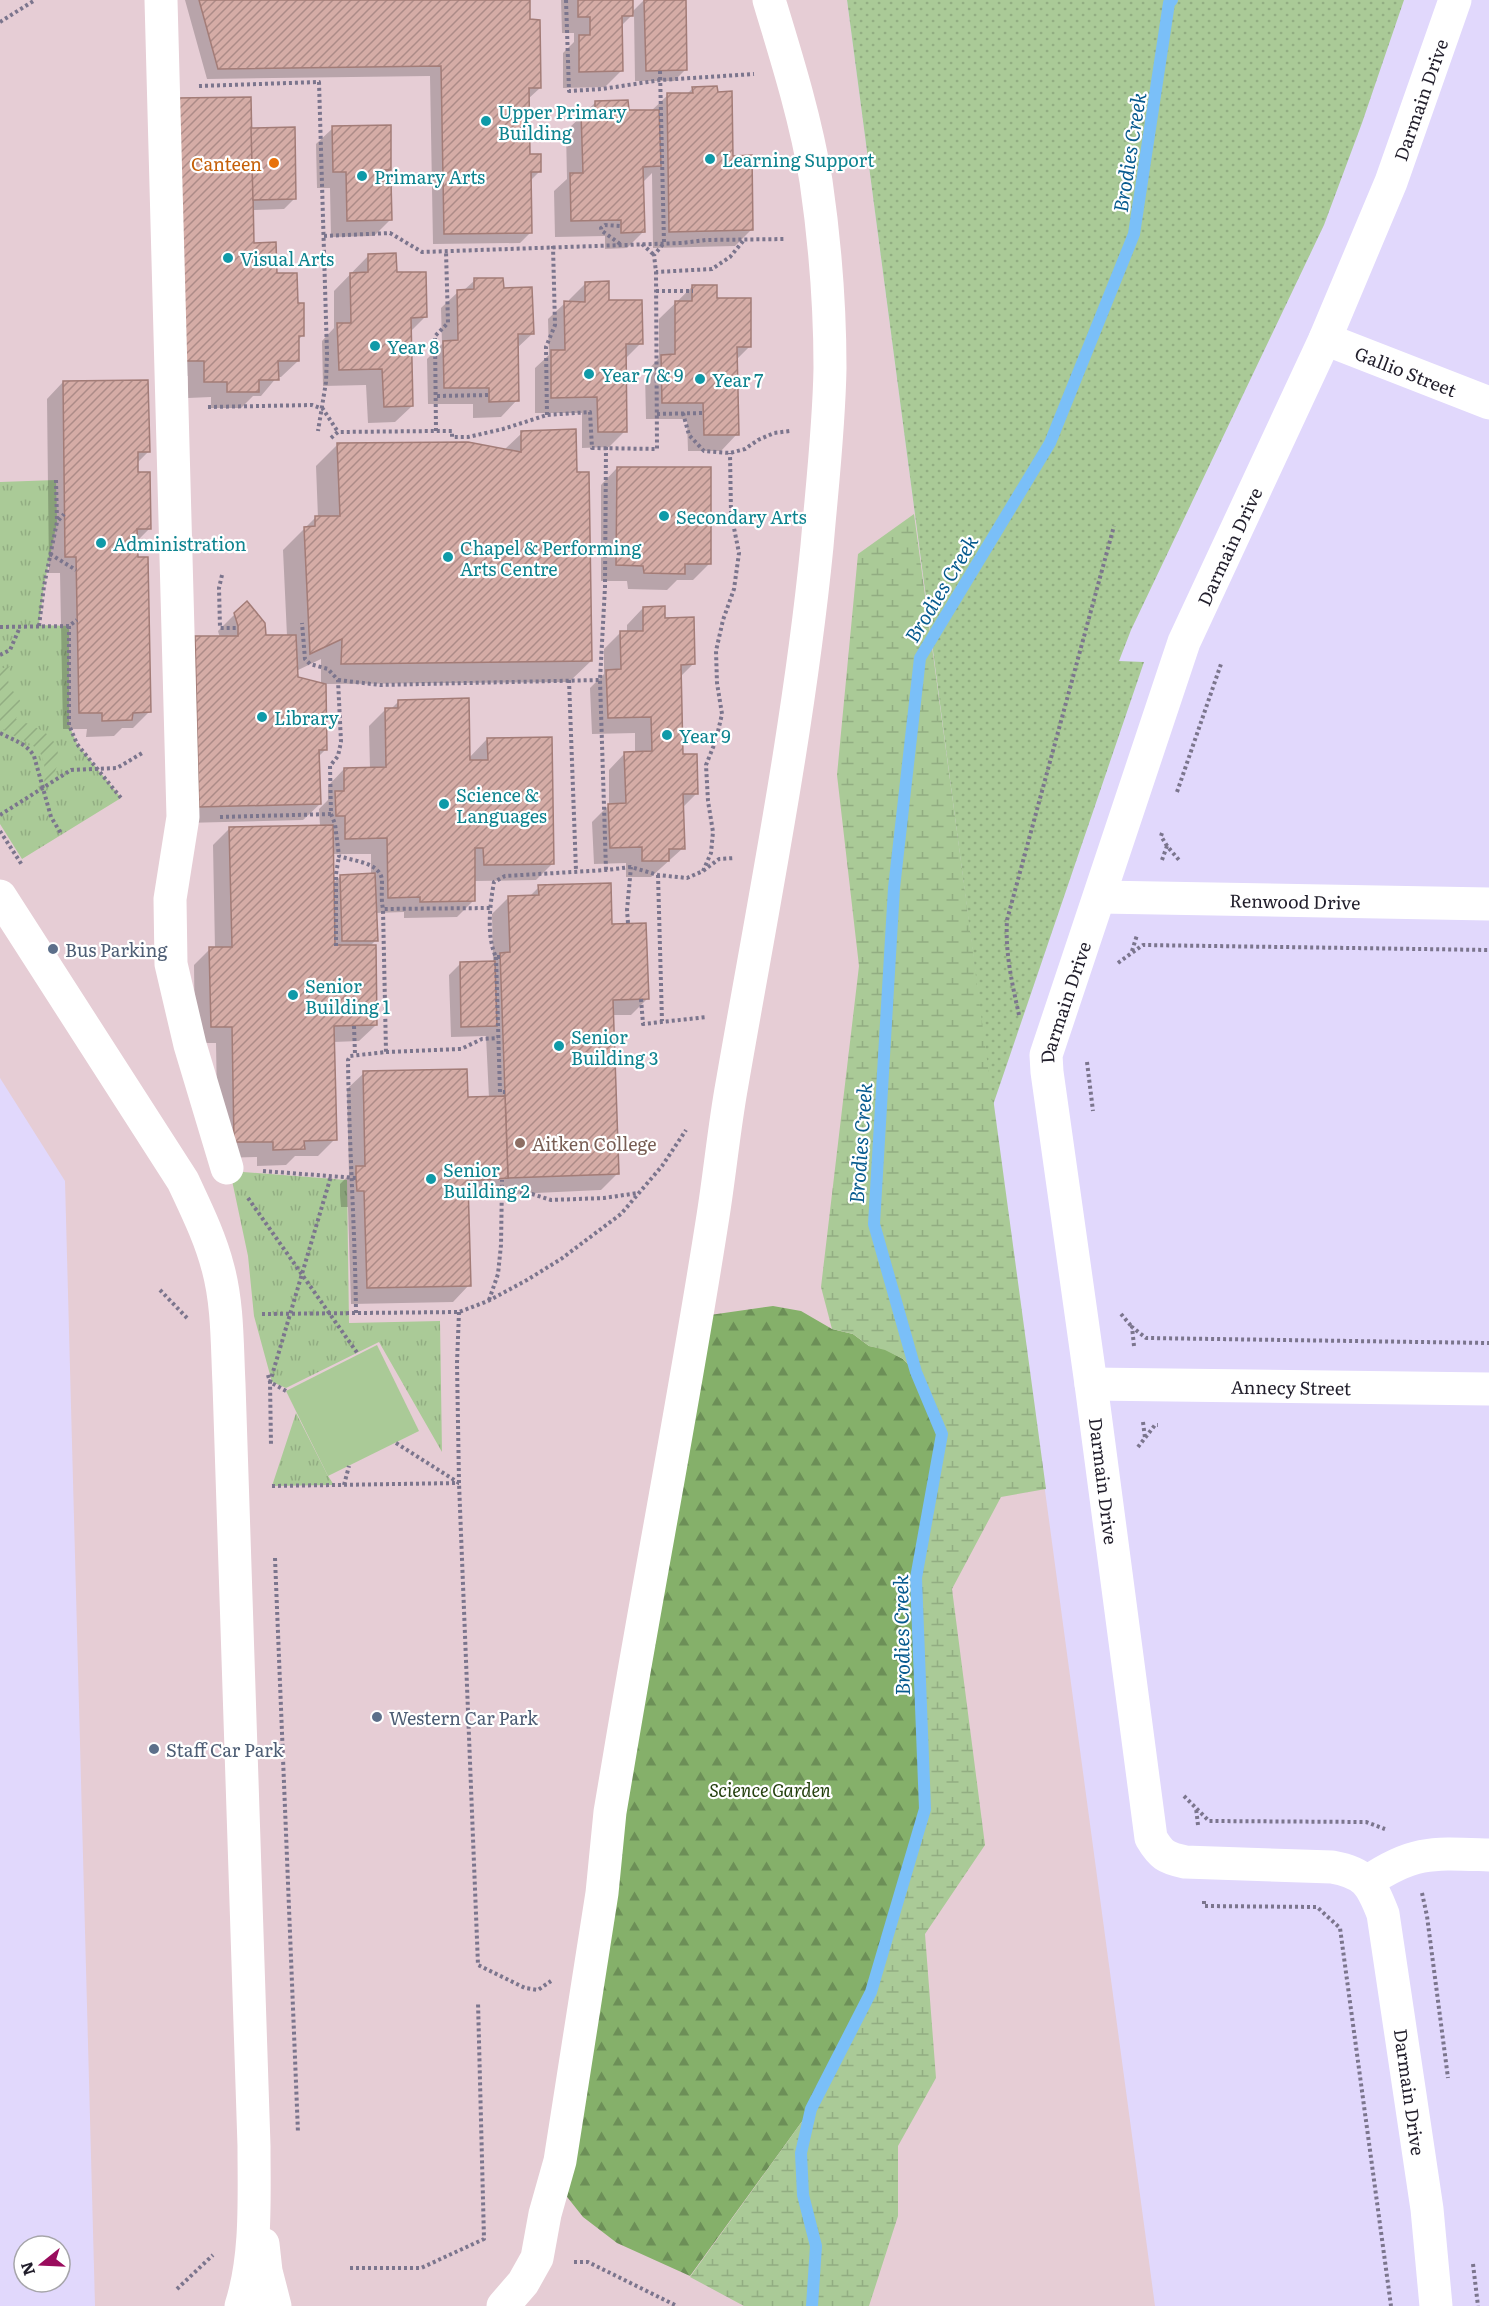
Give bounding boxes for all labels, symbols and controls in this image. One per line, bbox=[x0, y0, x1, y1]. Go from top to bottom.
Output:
street label: Darmain Drive bbox=[1386, 35, 1454, 164]
water label: Brodies Creek bbox=[1104, 90, 1152, 214]
place label: Upper Primary Building bbox=[498, 98, 627, 146]
marker: Upper Primary Building bbox=[479, 114, 493, 128]
place label: Learning Support bbox=[722, 146, 875, 173]
place label: Canteen bbox=[191, 150, 262, 177]
marker: Learning Support bbox=[703, 152, 717, 166]
marker: Canteen bbox=[267, 156, 281, 170]
place label: Primary Arts bbox=[374, 163, 485, 190]
marker: Primary Arts bbox=[355, 169, 369, 183]
place label: Visual Arts bbox=[240, 245, 334, 272]
marker: Visual Arts bbox=[221, 251, 235, 265]
place label: Year 8 bbox=[387, 333, 439, 360]
marker: Year 8 bbox=[368, 339, 382, 353]
street label: Gallio Street bbox=[1351, 339, 1461, 403]
place label: Year 7 & 9 bbox=[601, 361, 683, 388]
place label: Year 7 bbox=[712, 366, 763, 393]
marker: Year 7 & 9 bbox=[582, 367, 596, 381]
marker: Year 7 bbox=[693, 372, 707, 386]
street label: Darmain Drive bbox=[1189, 482, 1268, 610]
place label: Secondary Arts bbox=[676, 503, 807, 530]
marker: Secondary Arts bbox=[657, 509, 671, 523]
water label: Brodies Creek bbox=[896, 528, 984, 648]
place label: Administration bbox=[113, 530, 247, 557]
place label: Chapel & Performing Arts Centre bbox=[460, 534, 642, 582]
marker: Administration bbox=[94, 536, 108, 550]
marker: Chapel & Performing Arts Centre bbox=[441, 550, 455, 564]
place label: Library bbox=[274, 704, 339, 731]
marker: Library bbox=[255, 710, 269, 724]
place label: Year 9 bbox=[679, 722, 731, 749]
marker: Year 9 bbox=[660, 728, 674, 742]
place label: Science & Languages bbox=[456, 781, 547, 829]
marker: Science & Languages bbox=[437, 797, 451, 811]
street label: Renwood Drive bbox=[1229, 886, 1361, 915]
place label: Bus Parking bbox=[65, 936, 168, 963]
street label: Darmain Drive bbox=[1032, 938, 1097, 1064]
marker: Bus Parking bbox=[46, 942, 60, 956]
place label: Senior Building 1 bbox=[305, 972, 390, 1020]
marker: Senior Building 1 bbox=[286, 988, 300, 1002]
place label: Senior Building 3 bbox=[571, 1023, 658, 1071]
marker: Senior Building 3 bbox=[552, 1039, 566, 1053]
water label: Brodies Creek bbox=[840, 1081, 878, 1204]
place label: Aitken College bbox=[532, 1130, 657, 1157]
marker: Aitken College bbox=[513, 1136, 527, 1150]
place label: Senior Building 2 bbox=[443, 1156, 530, 1204]
marker: Senior Building 2 bbox=[424, 1172, 438, 1186]
street label: Annecy Street bbox=[1231, 1372, 1352, 1401]
street label: Darmain Drive bbox=[1083, 1416, 1125, 1546]
water label: Brodies Creek bbox=[884, 1574, 916, 1696]
place label: Western Car Park bbox=[389, 1704, 539, 1731]
marker: Western Car Park bbox=[370, 1710, 384, 1724]
place label: Staff Car Park bbox=[166, 1736, 284, 1763]
marker: Staff Car Park bbox=[147, 1742, 161, 1756]
park label: Science Garden bbox=[709, 1776, 831, 1803]
street label: Darmain Drive bbox=[1388, 2027, 1432, 2157]
north arrow bbox=[12, 2234, 72, 2294]
text: N bbox=[13, 2259, 40, 2279]

